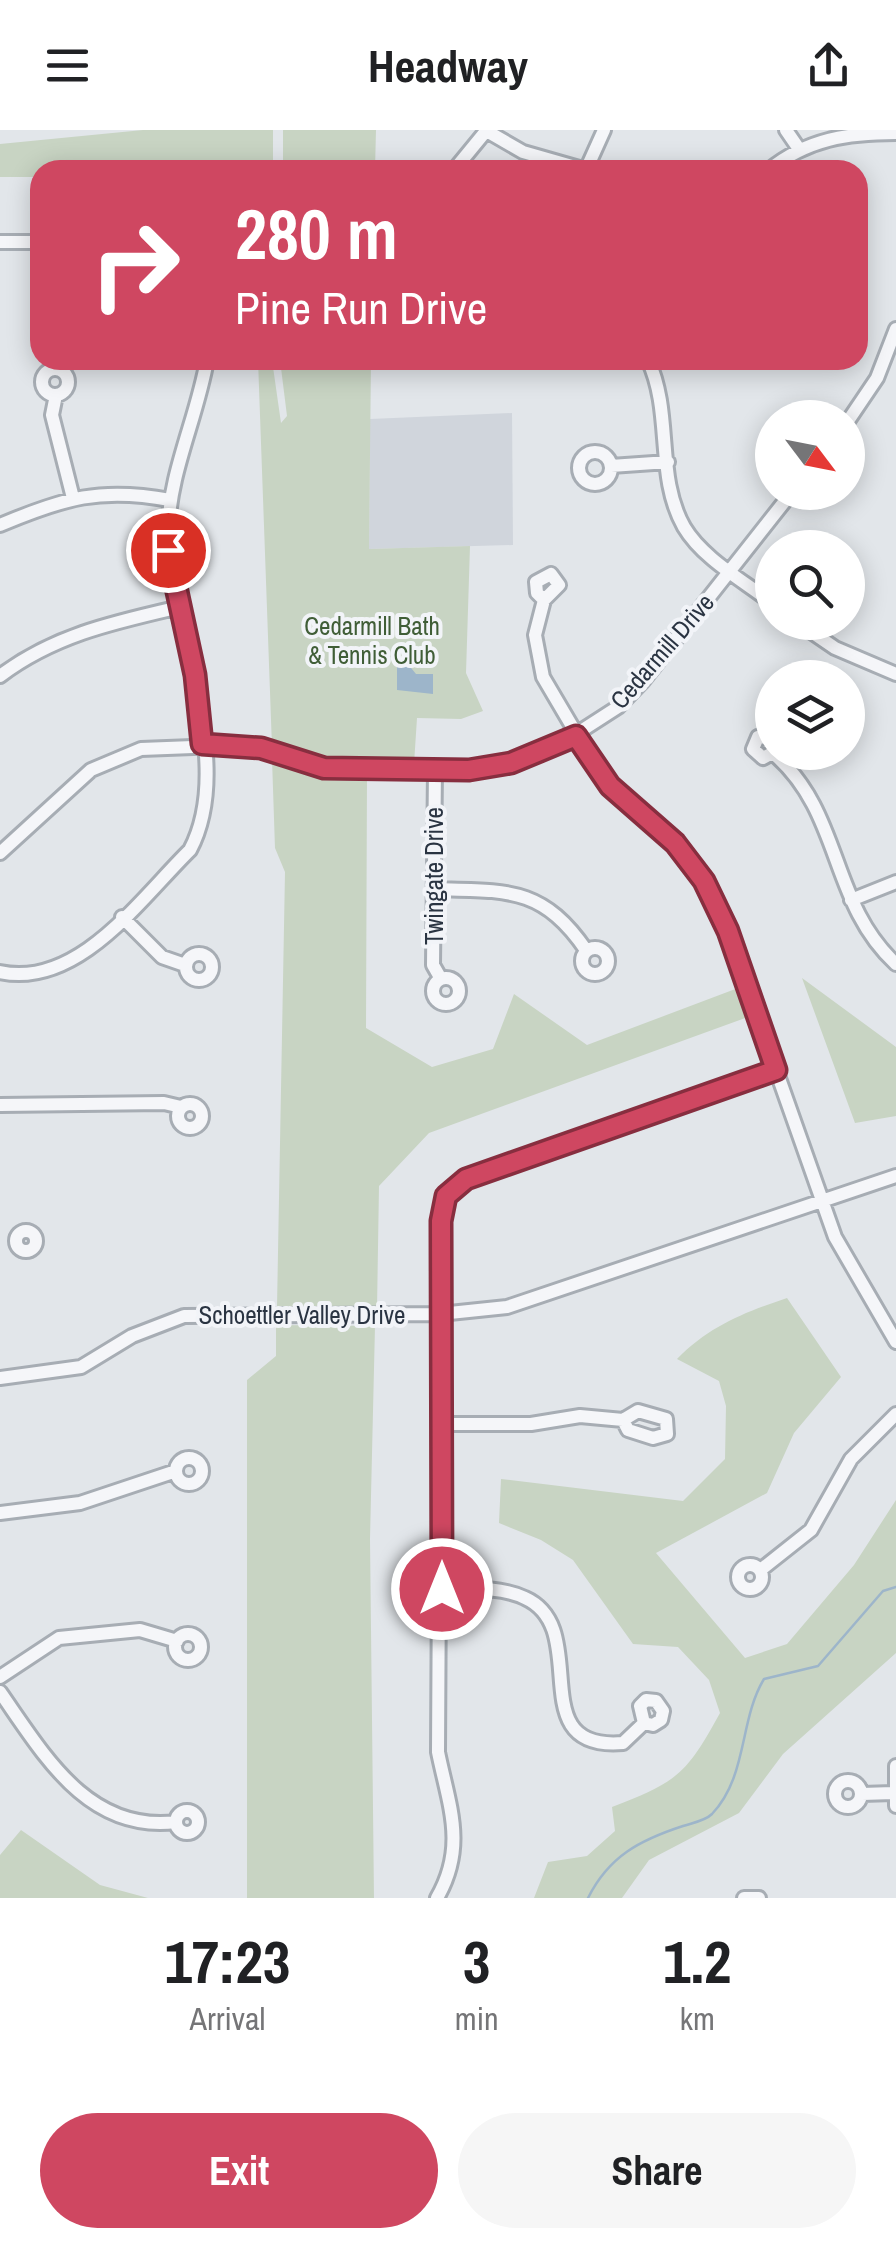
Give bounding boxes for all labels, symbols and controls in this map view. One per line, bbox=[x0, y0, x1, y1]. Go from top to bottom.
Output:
text: Headway bbox=[368, 35, 528, 96]
icon: menu bbox=[40, 38, 95, 93]
icon: share bbox=[801, 38, 856, 93]
text: 280 m bbox=[235, 187, 398, 281]
icon: right bbox=[70, 200, 200, 330]
text: Pine Run Drive bbox=[235, 277, 487, 338]
north arrow bbox=[755, 400, 865, 510]
map controls bbox=[755, 400, 865, 770]
pin bbox=[126, 508, 211, 593]
icon: arrive bbox=[141, 523, 196, 578]
button: search bbox=[755, 530, 865, 640]
street label: Cedarmill Drive bbox=[602, 586, 722, 716]
park label: Cedarmill Bath & Tennis Club bbox=[304, 609, 440, 672]
button: layers bbox=[755, 660, 865, 770]
street label: Twingate Drive bbox=[417, 807, 451, 945]
street label: Schoettler Valley Drive bbox=[198, 1298, 406, 1332]
position arrow bbox=[390, 1537, 494, 1641]
text: 17:23 bbox=[165, 1921, 290, 2002]
text: 3 bbox=[463, 1921, 490, 2002]
text: 1.2 bbox=[663, 1921, 731, 2002]
text: Arrival bbox=[190, 1997, 265, 2040]
text: min bbox=[455, 1997, 499, 2040]
text: km bbox=[680, 1997, 715, 2040]
button: Exit bbox=[40, 2113, 438, 2228]
button: Share bbox=[458, 2113, 856, 2228]

